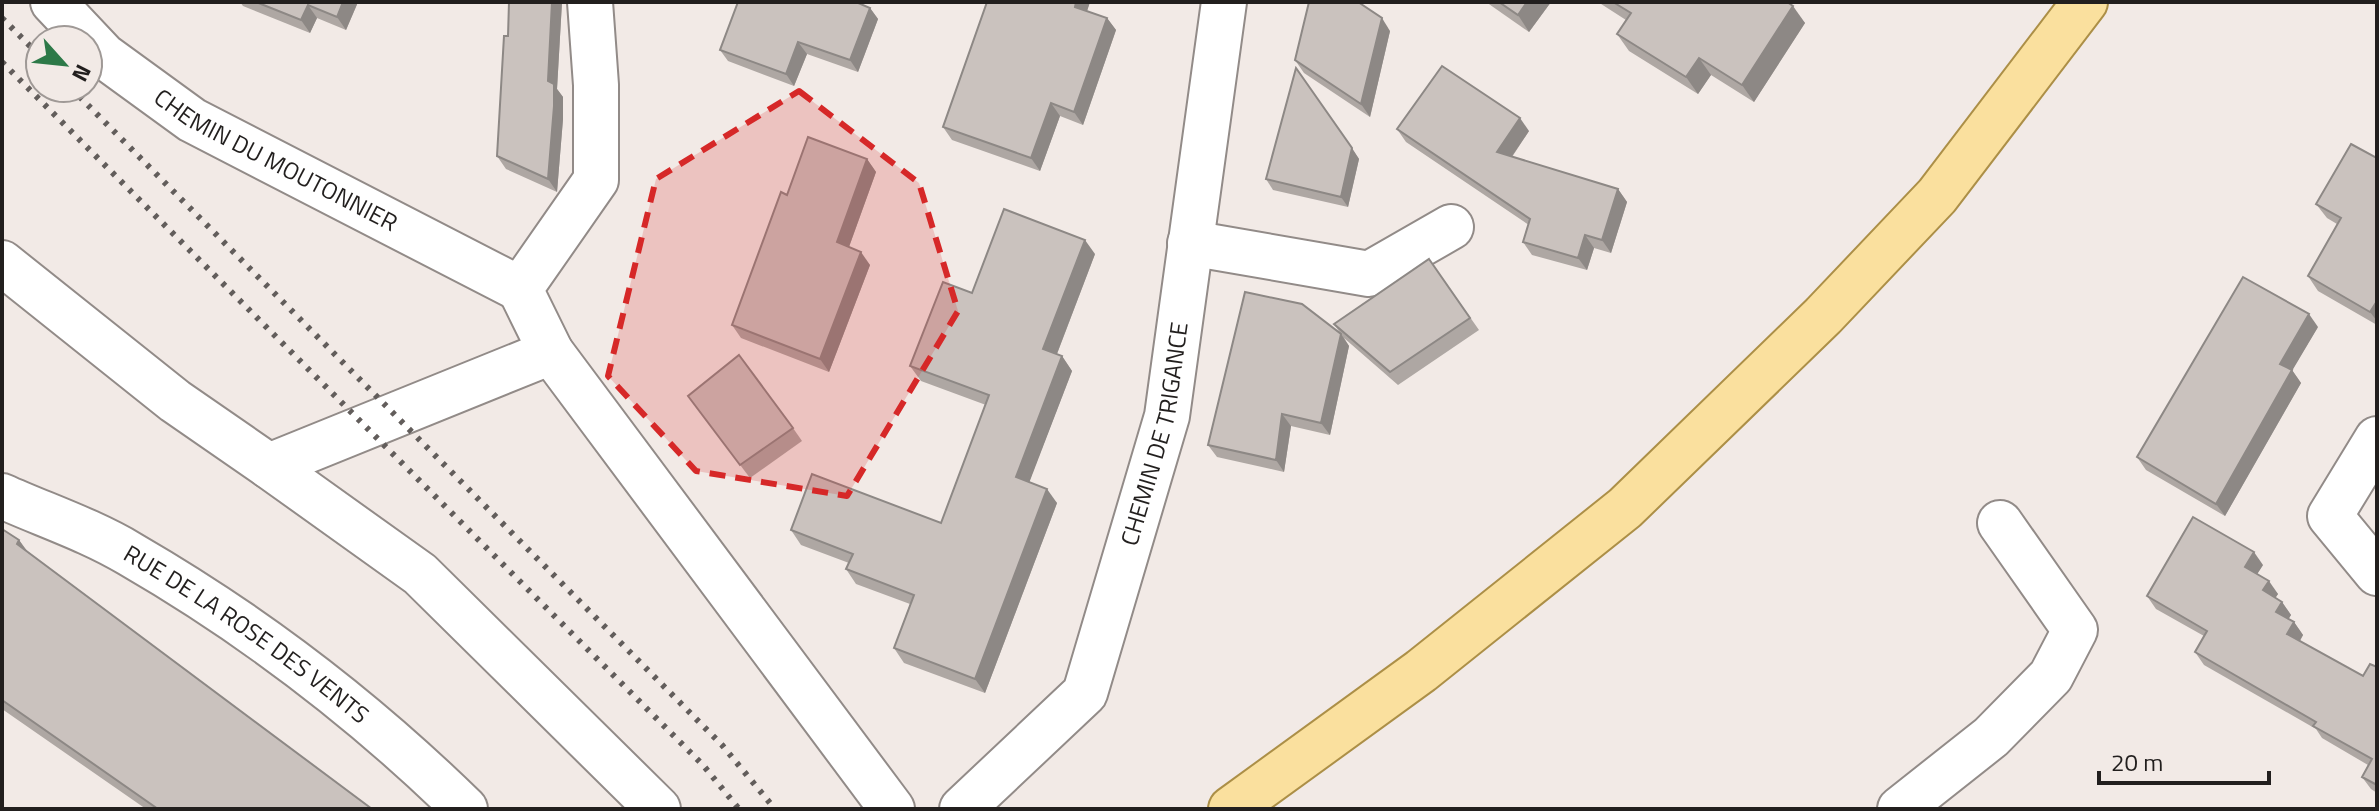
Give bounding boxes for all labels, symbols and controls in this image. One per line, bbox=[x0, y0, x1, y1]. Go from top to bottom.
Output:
north arrow bbox=[24, 24, 104, 104]
text: N bbox=[63, 59, 100, 88]
street label: CHEMIN DU MOUTONNIER bbox=[147, 79, 404, 240]
street label: CHEMIN DE TRIGANCE bbox=[1111, 320, 1197, 550]
street label: RUE DE LA ROSE DES VENTS bbox=[117, 535, 377, 732]
scale bar bbox=[2099, 735, 2269, 785]
text: 20 m bbox=[2111, 744, 2163, 780]

